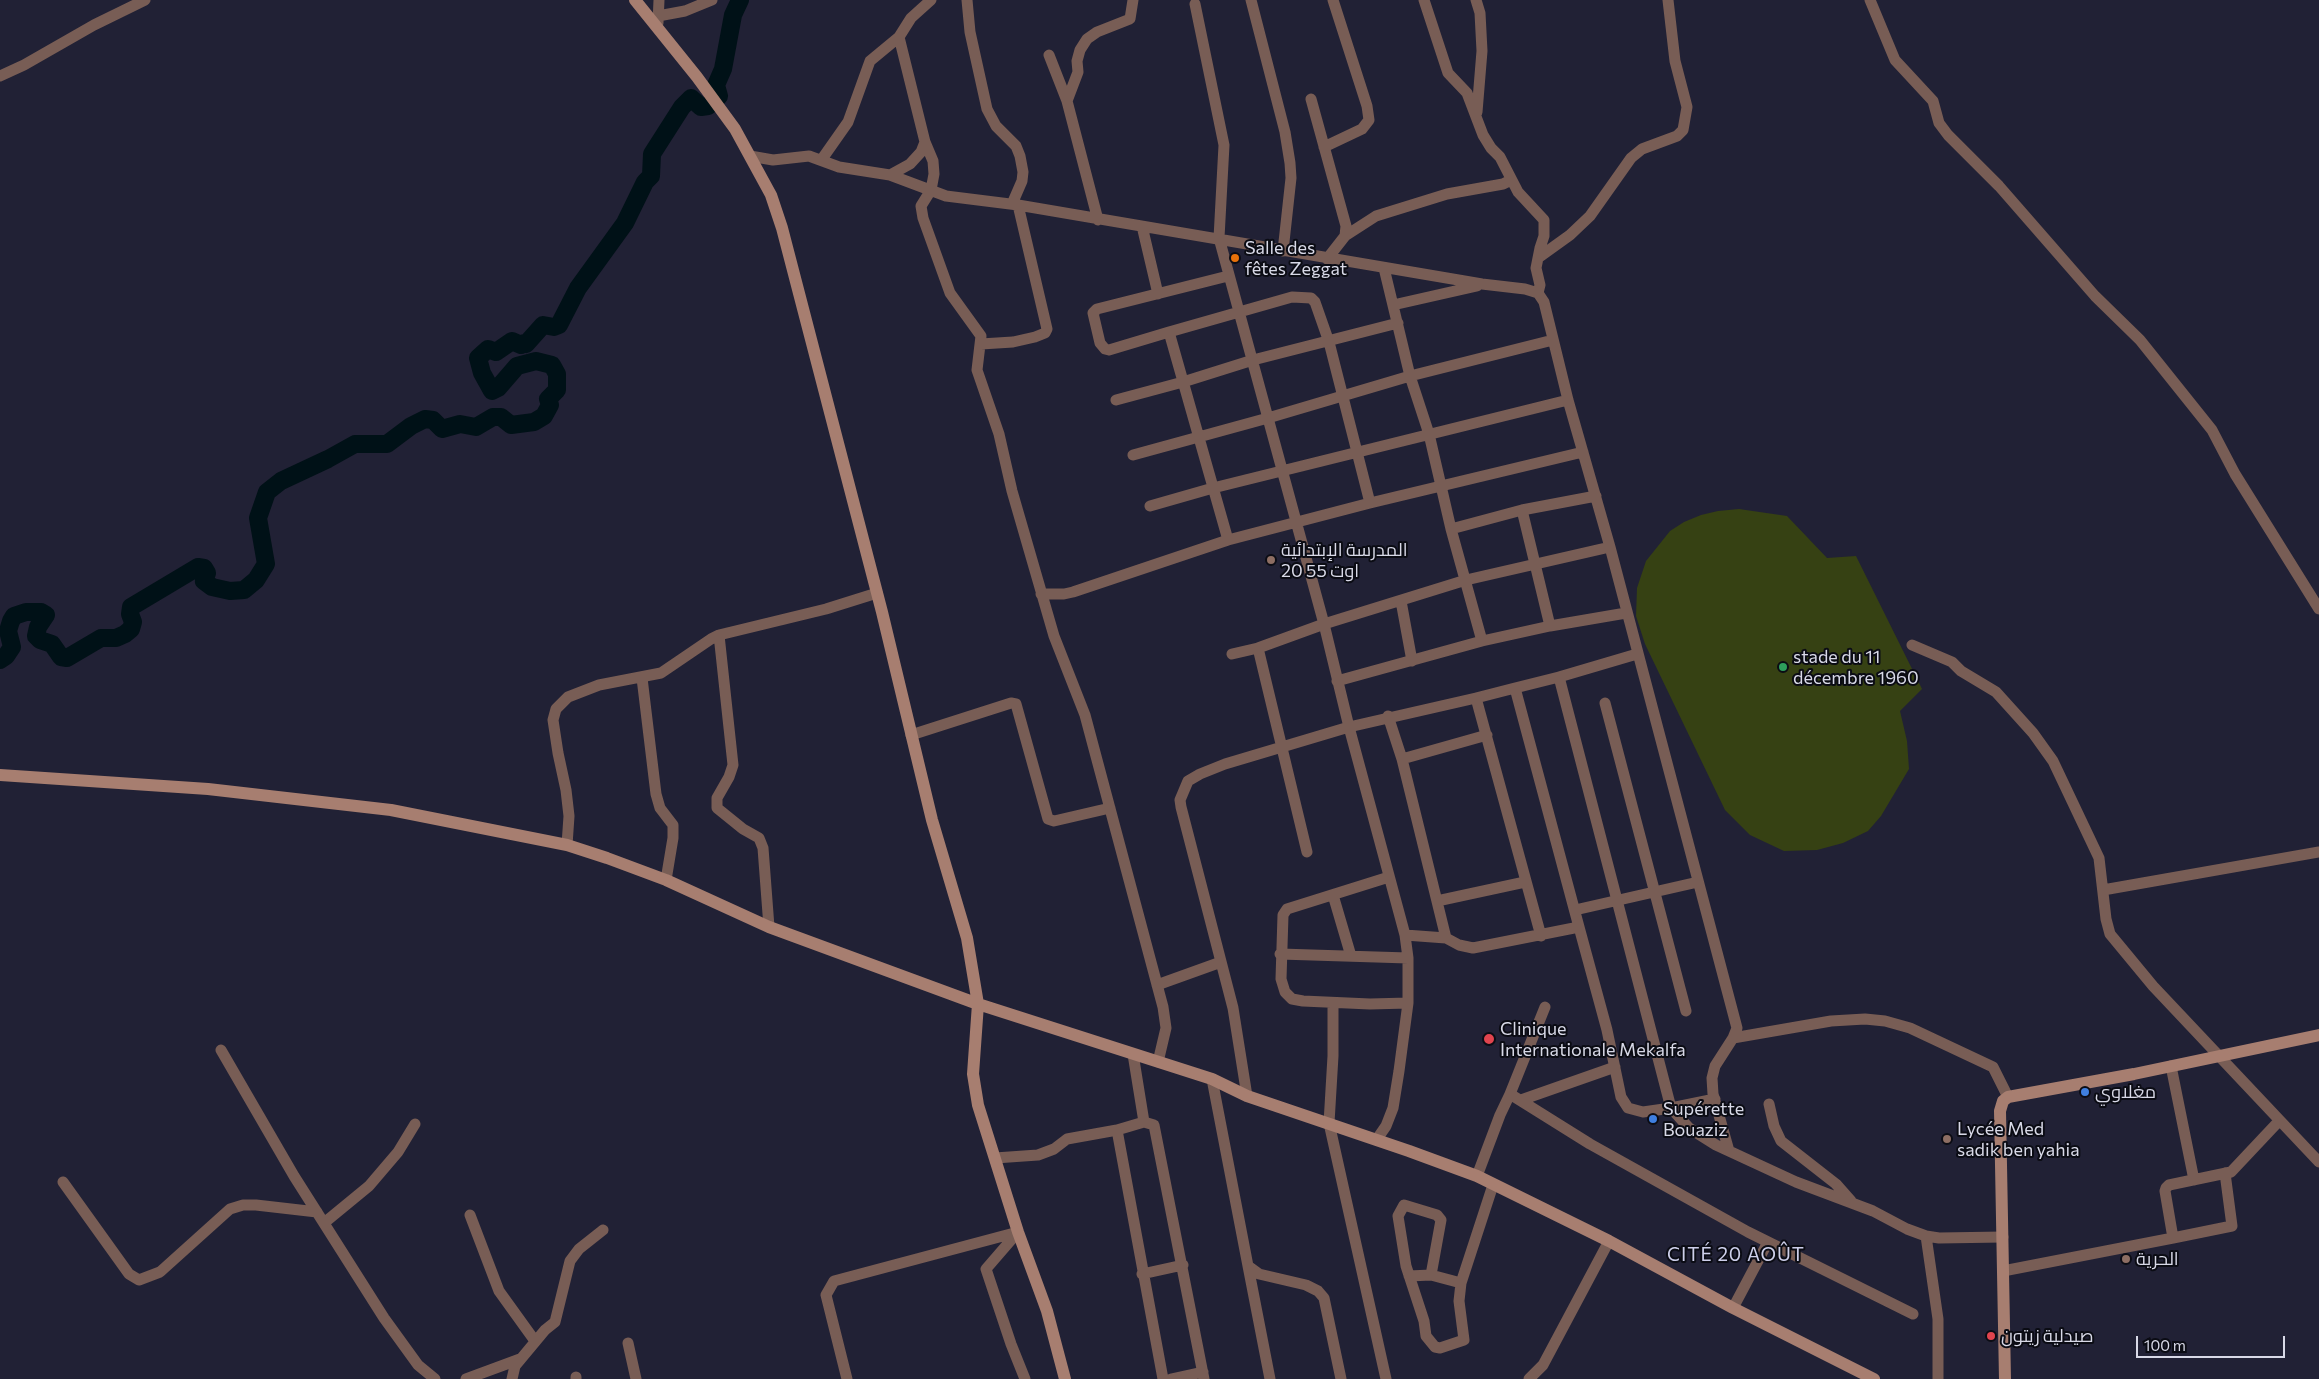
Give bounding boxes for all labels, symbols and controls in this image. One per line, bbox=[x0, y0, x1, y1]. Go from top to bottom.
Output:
place label: Salle des fêtes Zeggat bbox=[1245, 237, 1347, 280]
marker: Salle des fêtes Zeggat bbox=[1229, 252, 1241, 264]
place label: المدرسة الإبتدائية 20 اوت 55 bbox=[1281, 539, 1408, 582]
marker: المدرسة الإبتدائية 20 اوت 55 bbox=[1265, 554, 1277, 566]
place label: stade du 11 décembre 1960 bbox=[1793, 646, 1919, 689]
marker: stade du 11 décembre 1960 bbox=[1777, 661, 1789, 673]
place label: Clinique Internationale Mekalfa bbox=[1500, 1018, 1686, 1060]
marker: Clinique Internationale Mekalfa bbox=[1482, 1032, 1496, 1046]
place label: مغلاوي bbox=[2095, 1081, 2156, 1103]
marker: مغلاوي bbox=[2079, 1086, 2091, 1098]
place label: Supérette Bouaziz bbox=[1663, 1098, 1744, 1140]
marker: Supérette Bouaziz bbox=[1647, 1113, 1659, 1125]
place label: Lycée Med sadik ben yahia bbox=[1957, 1118, 2080, 1160]
marker: Lycée Med sadik ben yahia bbox=[1941, 1133, 1953, 1145]
district label: CITÉ 20 AOÛT bbox=[1665, 1244, 1807, 1266]
place label: الحرية bbox=[2136, 1248, 2179, 1270]
marker: الحرية bbox=[2120, 1253, 2132, 1265]
place label: صيدلية زيتون bbox=[2001, 1325, 2093, 1347]
scale bar bbox=[2139, 1326, 2288, 1358]
marker: صيدلية زيتون bbox=[1985, 1330, 1997, 1342]
text: 100 m bbox=[2144, 1336, 2186, 1354]

